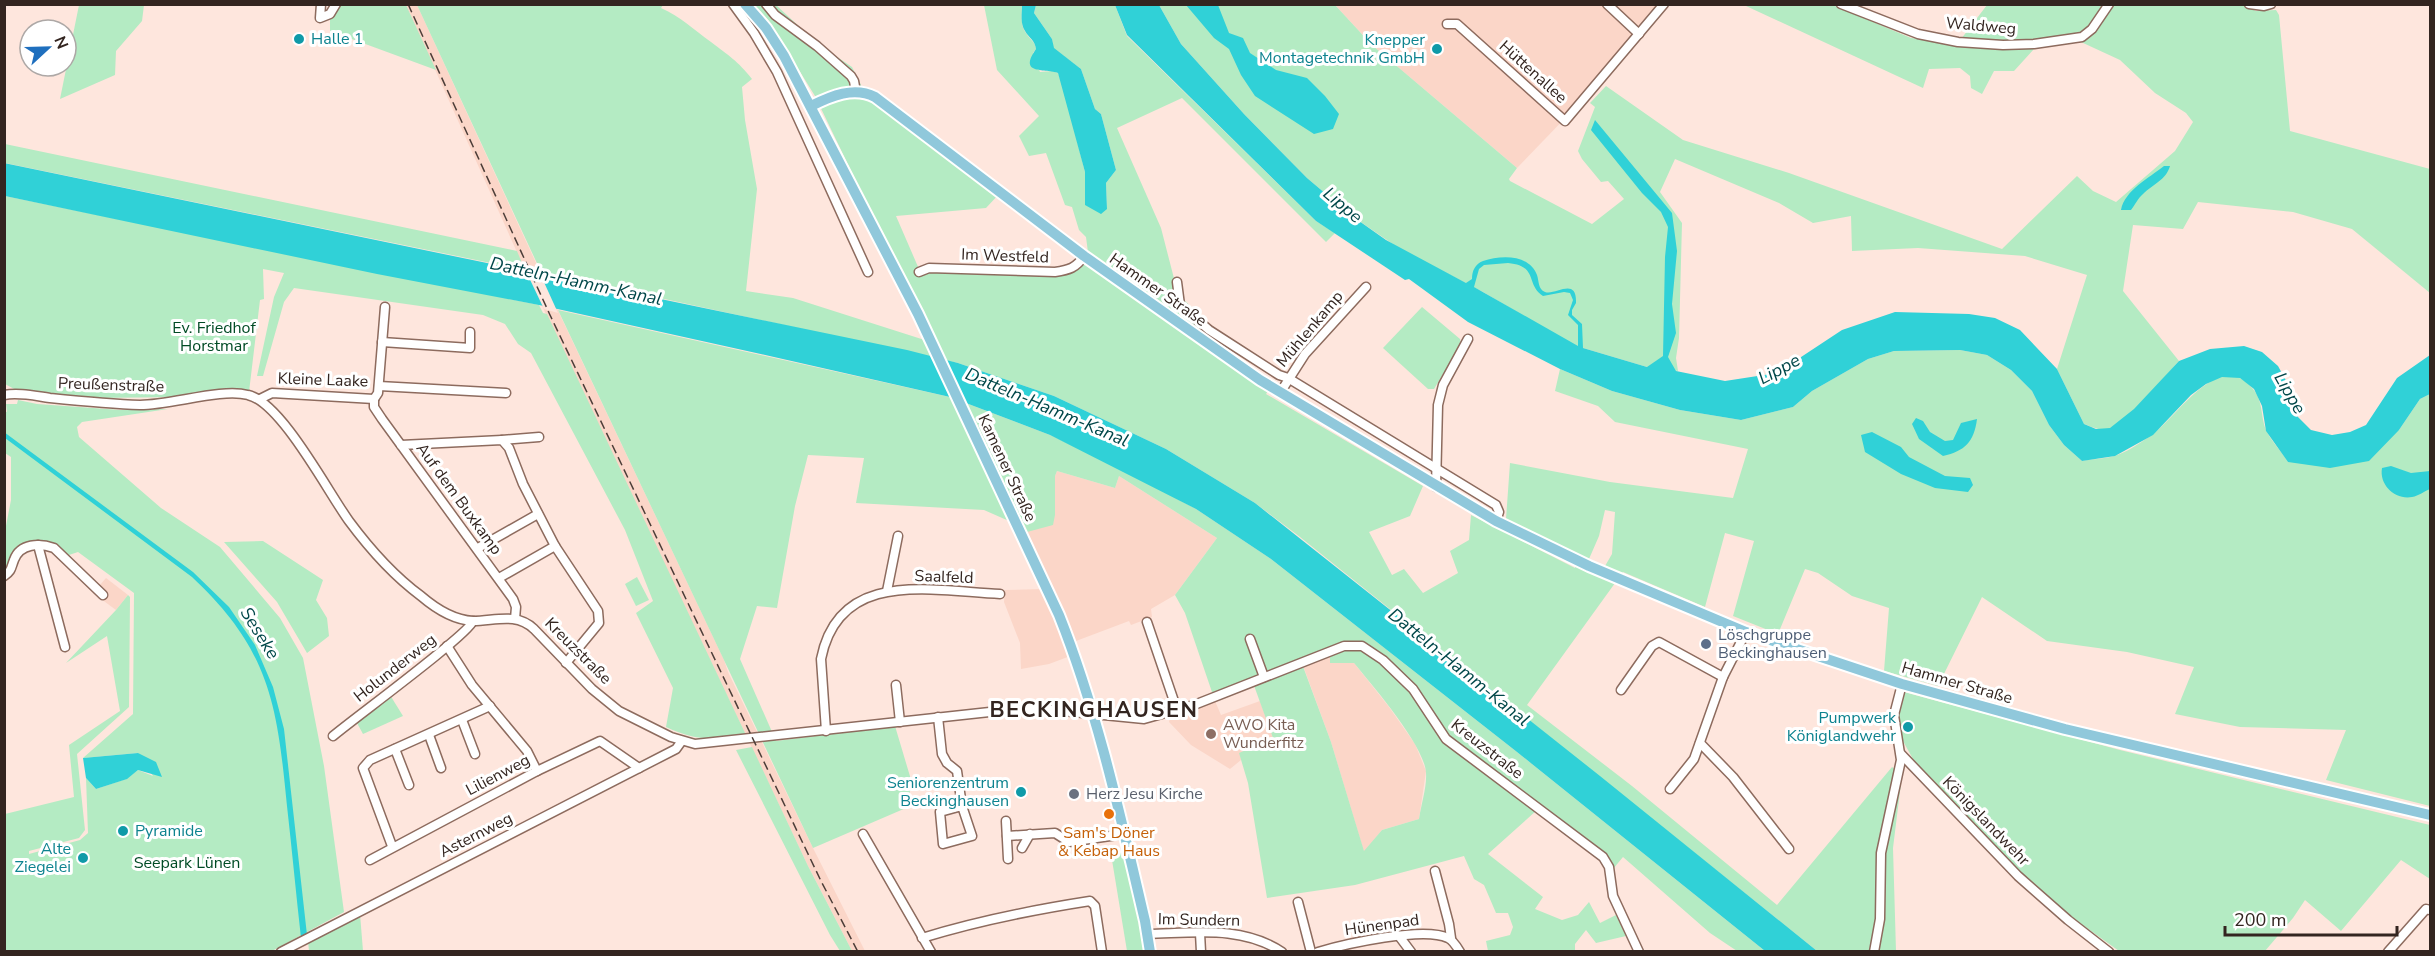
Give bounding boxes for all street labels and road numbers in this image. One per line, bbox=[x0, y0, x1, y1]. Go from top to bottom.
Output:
street label: Waldweg bbox=[1945, 12, 2017, 40]
street label: Hüttenallee bbox=[1494, 36, 1572, 108]
street label: Im Westfeld bbox=[961, 243, 1049, 269]
street label: Hammer Straße bbox=[1105, 248, 1211, 332]
street label: Mühlenkamp bbox=[1272, 286, 1348, 372]
street label: Kleine Laake bbox=[277, 367, 369, 393]
street label: Preußenstraße bbox=[58, 372, 164, 398]
street label: Kamener Straße bbox=[973, 411, 1041, 525]
street label: Auf dem Buxkamp bbox=[411, 439, 507, 559]
street label: Saalfeld bbox=[914, 565, 974, 589]
street label: Kreuzstraße bbox=[540, 613, 616, 689]
street label: Holunderweg bbox=[349, 629, 441, 707]
street label: Hammer Straße bbox=[1899, 657, 2015, 709]
street label: Kreuzstraße bbox=[1446, 714, 1528, 784]
street label: Lilienweg bbox=[462, 749, 534, 801]
street label: Königslandwehr bbox=[1937, 771, 2035, 871]
street label: Asternweg bbox=[436, 807, 516, 863]
street label: Im Sundern bbox=[1158, 908, 1240, 932]
street label: Hünenpad bbox=[1343, 909, 1421, 941]

